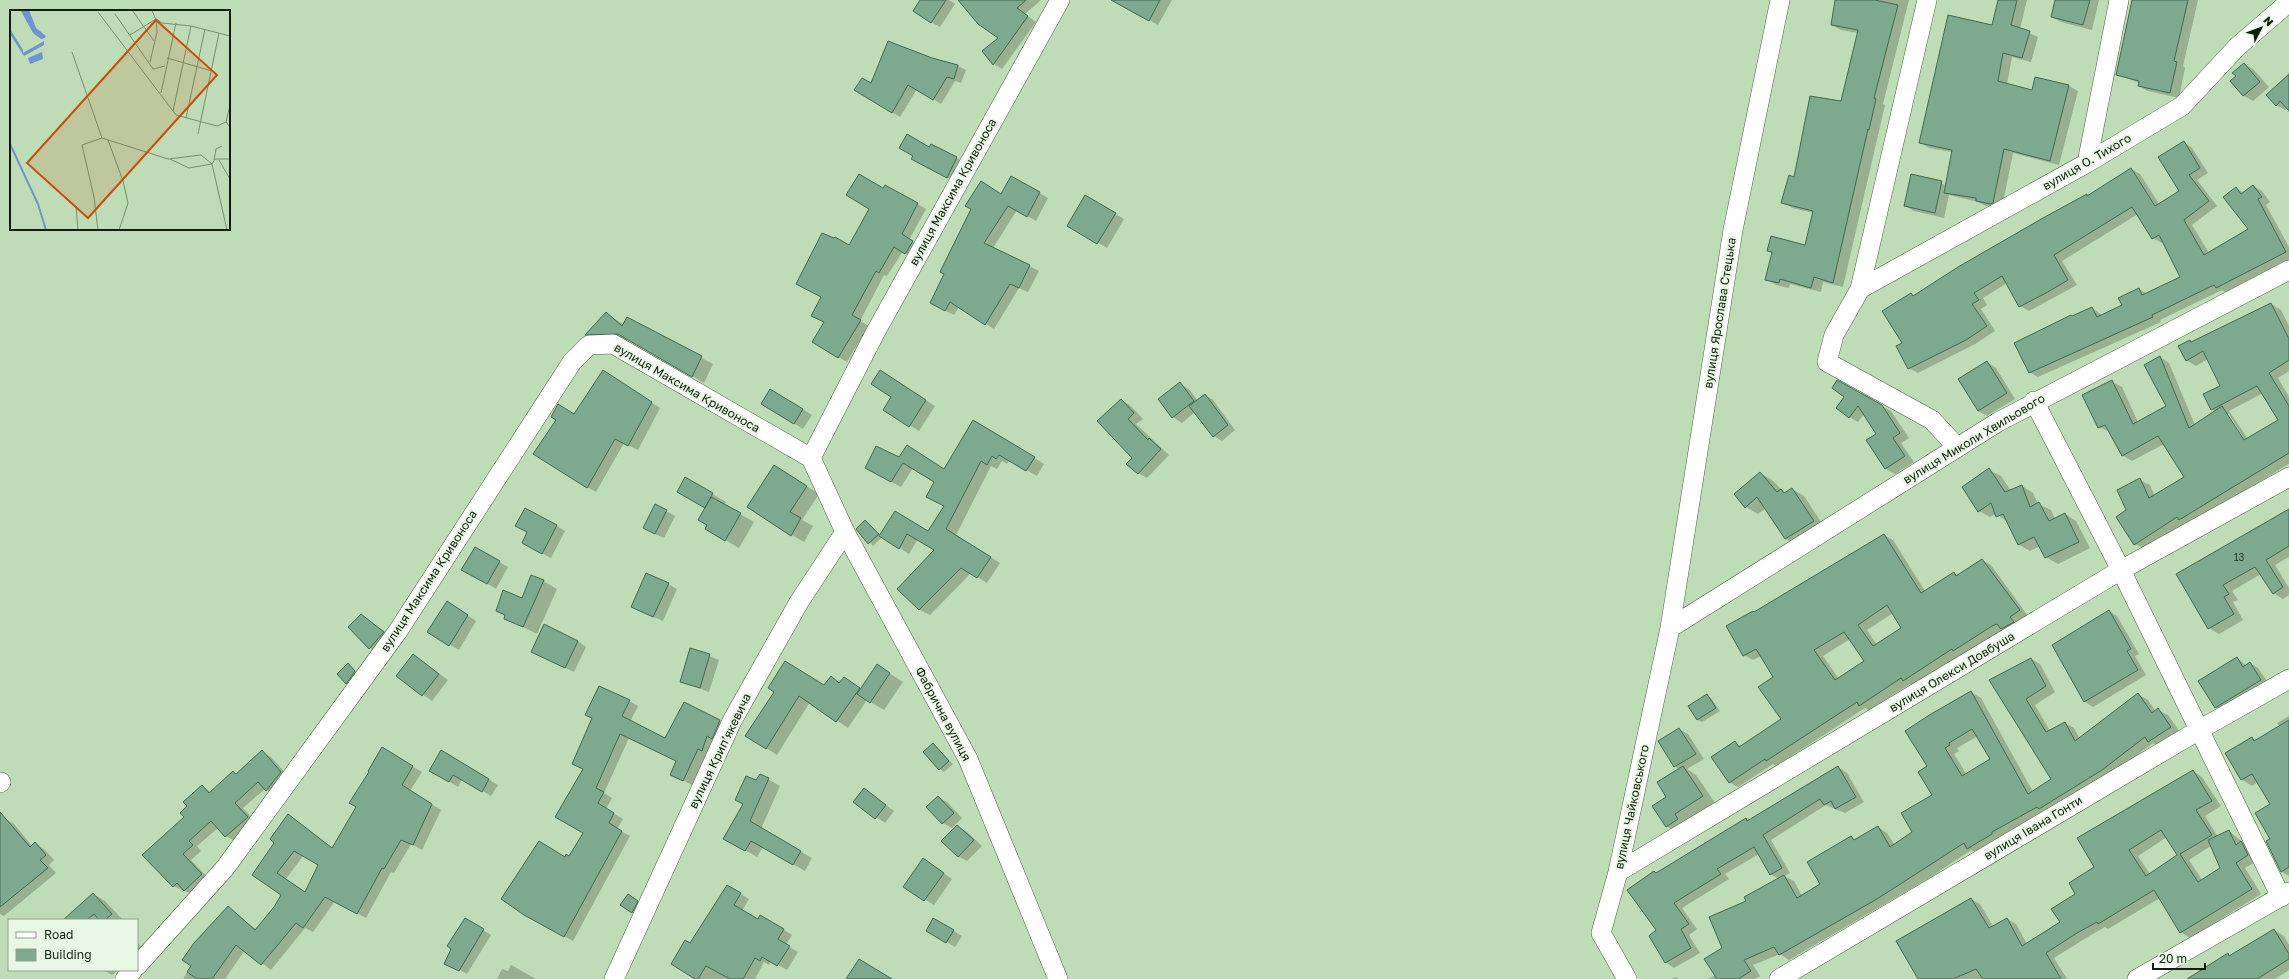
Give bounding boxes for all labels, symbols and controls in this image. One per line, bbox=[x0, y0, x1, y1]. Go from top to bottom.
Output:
north arrow bbox=[2241, 8, 2281, 48]
inset map bbox=[10, 10, 230, 230]
text: N bbox=[2261, 14, 2276, 28]
street label: вулиця Максима Кривоноса bbox=[906, 116, 999, 268]
street label: вулиця О. Тихого bbox=[2040, 130, 2134, 193]
street label: вулиця Ярослава Стецька bbox=[1700, 236, 1739, 389]
street label: вулиця Максима Кривоноса bbox=[612, 340, 763, 435]
street label: вулиця Миколи Хвильового bbox=[1900, 390, 2047, 487]
street label: вулиця Максима Кривоноса bbox=[377, 507, 480, 654]
house number: 13 bbox=[2234, 551, 2244, 563]
street label: вулиця Олекси Довбуша bbox=[1886, 628, 2017, 715]
street label: Фабрична вулиця bbox=[912, 664, 975, 763]
street label: вулиця Крипʼякевича bbox=[685, 691, 754, 811]
street label: вулиця Чайковського bbox=[1611, 743, 1652, 870]
street label: вулиця Івана Гонти bbox=[1981, 792, 2085, 863]
legend bbox=[8, 919, 138, 971]
text: Road bbox=[44, 927, 73, 942]
scale bar bbox=[2153, 945, 2205, 971]
text: Building bbox=[44, 947, 92, 962]
text: 20 m bbox=[2159, 951, 2187, 966]

